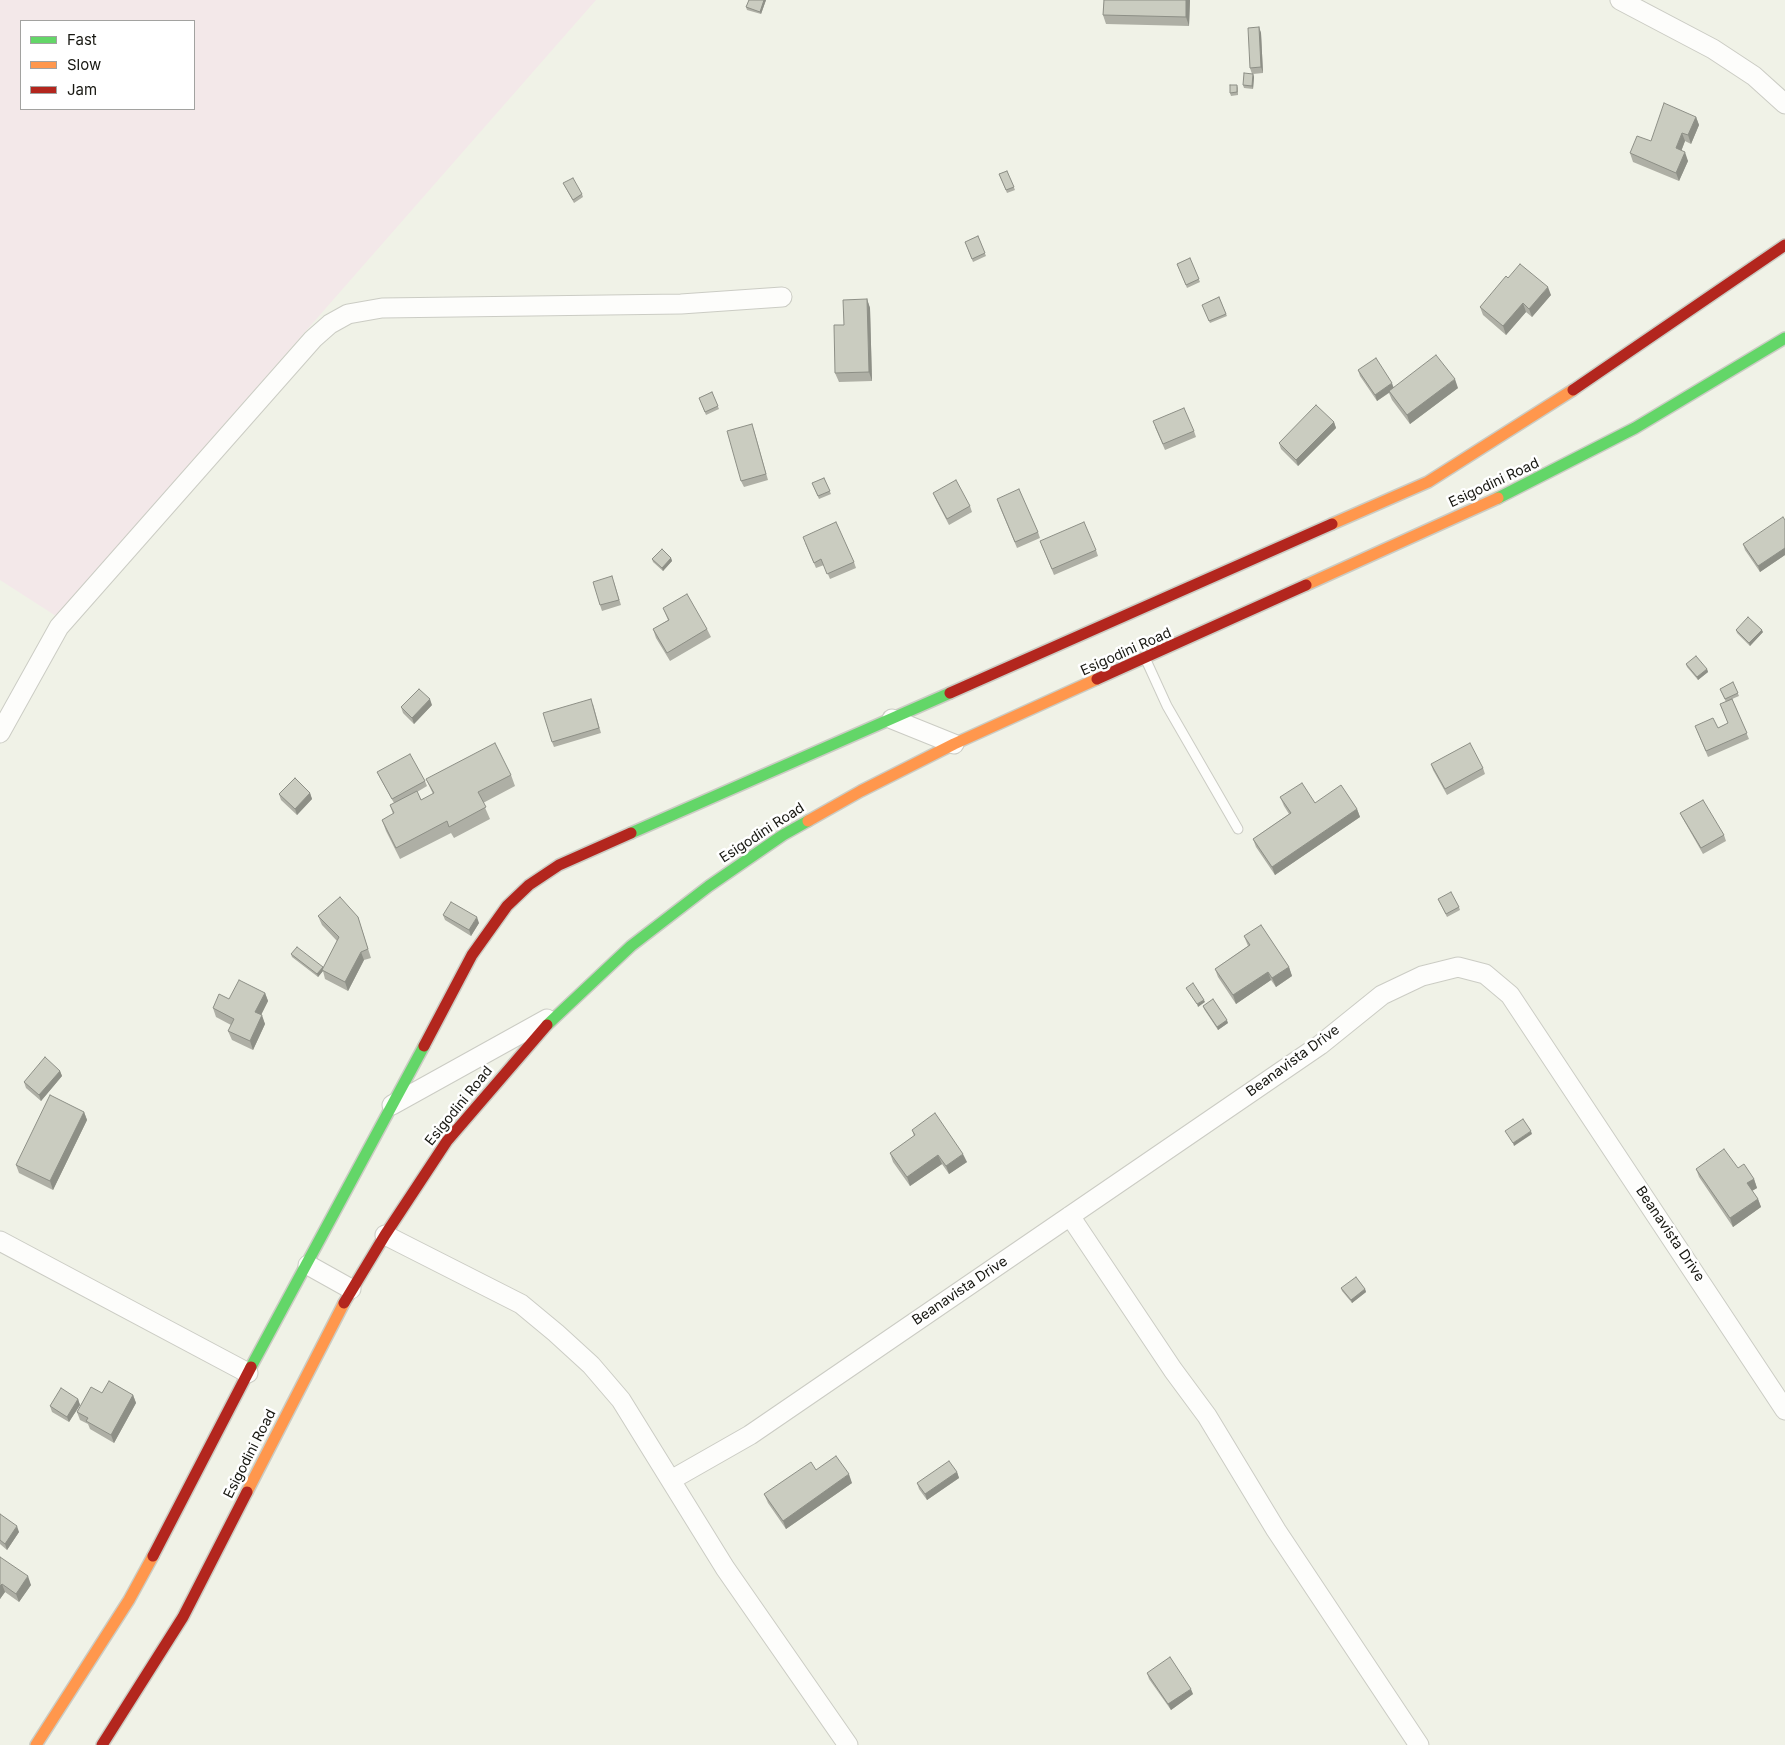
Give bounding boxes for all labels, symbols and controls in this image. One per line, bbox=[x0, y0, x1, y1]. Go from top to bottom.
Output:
legend bbox=[20, 20, 195, 110]
text: Fast bbox=[67, 30, 97, 49]
text: Slow bbox=[67, 55, 101, 74]
text: Jam bbox=[67, 80, 97, 99]
street label: Esigodini Road bbox=[1446, 455, 1542, 511]
street label: Esigodini Road bbox=[1078, 624, 1174, 680]
street label: Esigodini Road bbox=[717, 799, 807, 867]
street label: Beanavista Drive bbox=[1243, 1022, 1343, 1100]
street label: Esigodini Road bbox=[422, 1063, 496, 1149]
street label: Beanavista Drive bbox=[1632, 1183, 1708, 1285]
street label: Beanavista Drive bbox=[909, 1253, 1011, 1329]
street label: Esigodini Road bbox=[220, 1407, 280, 1501]

